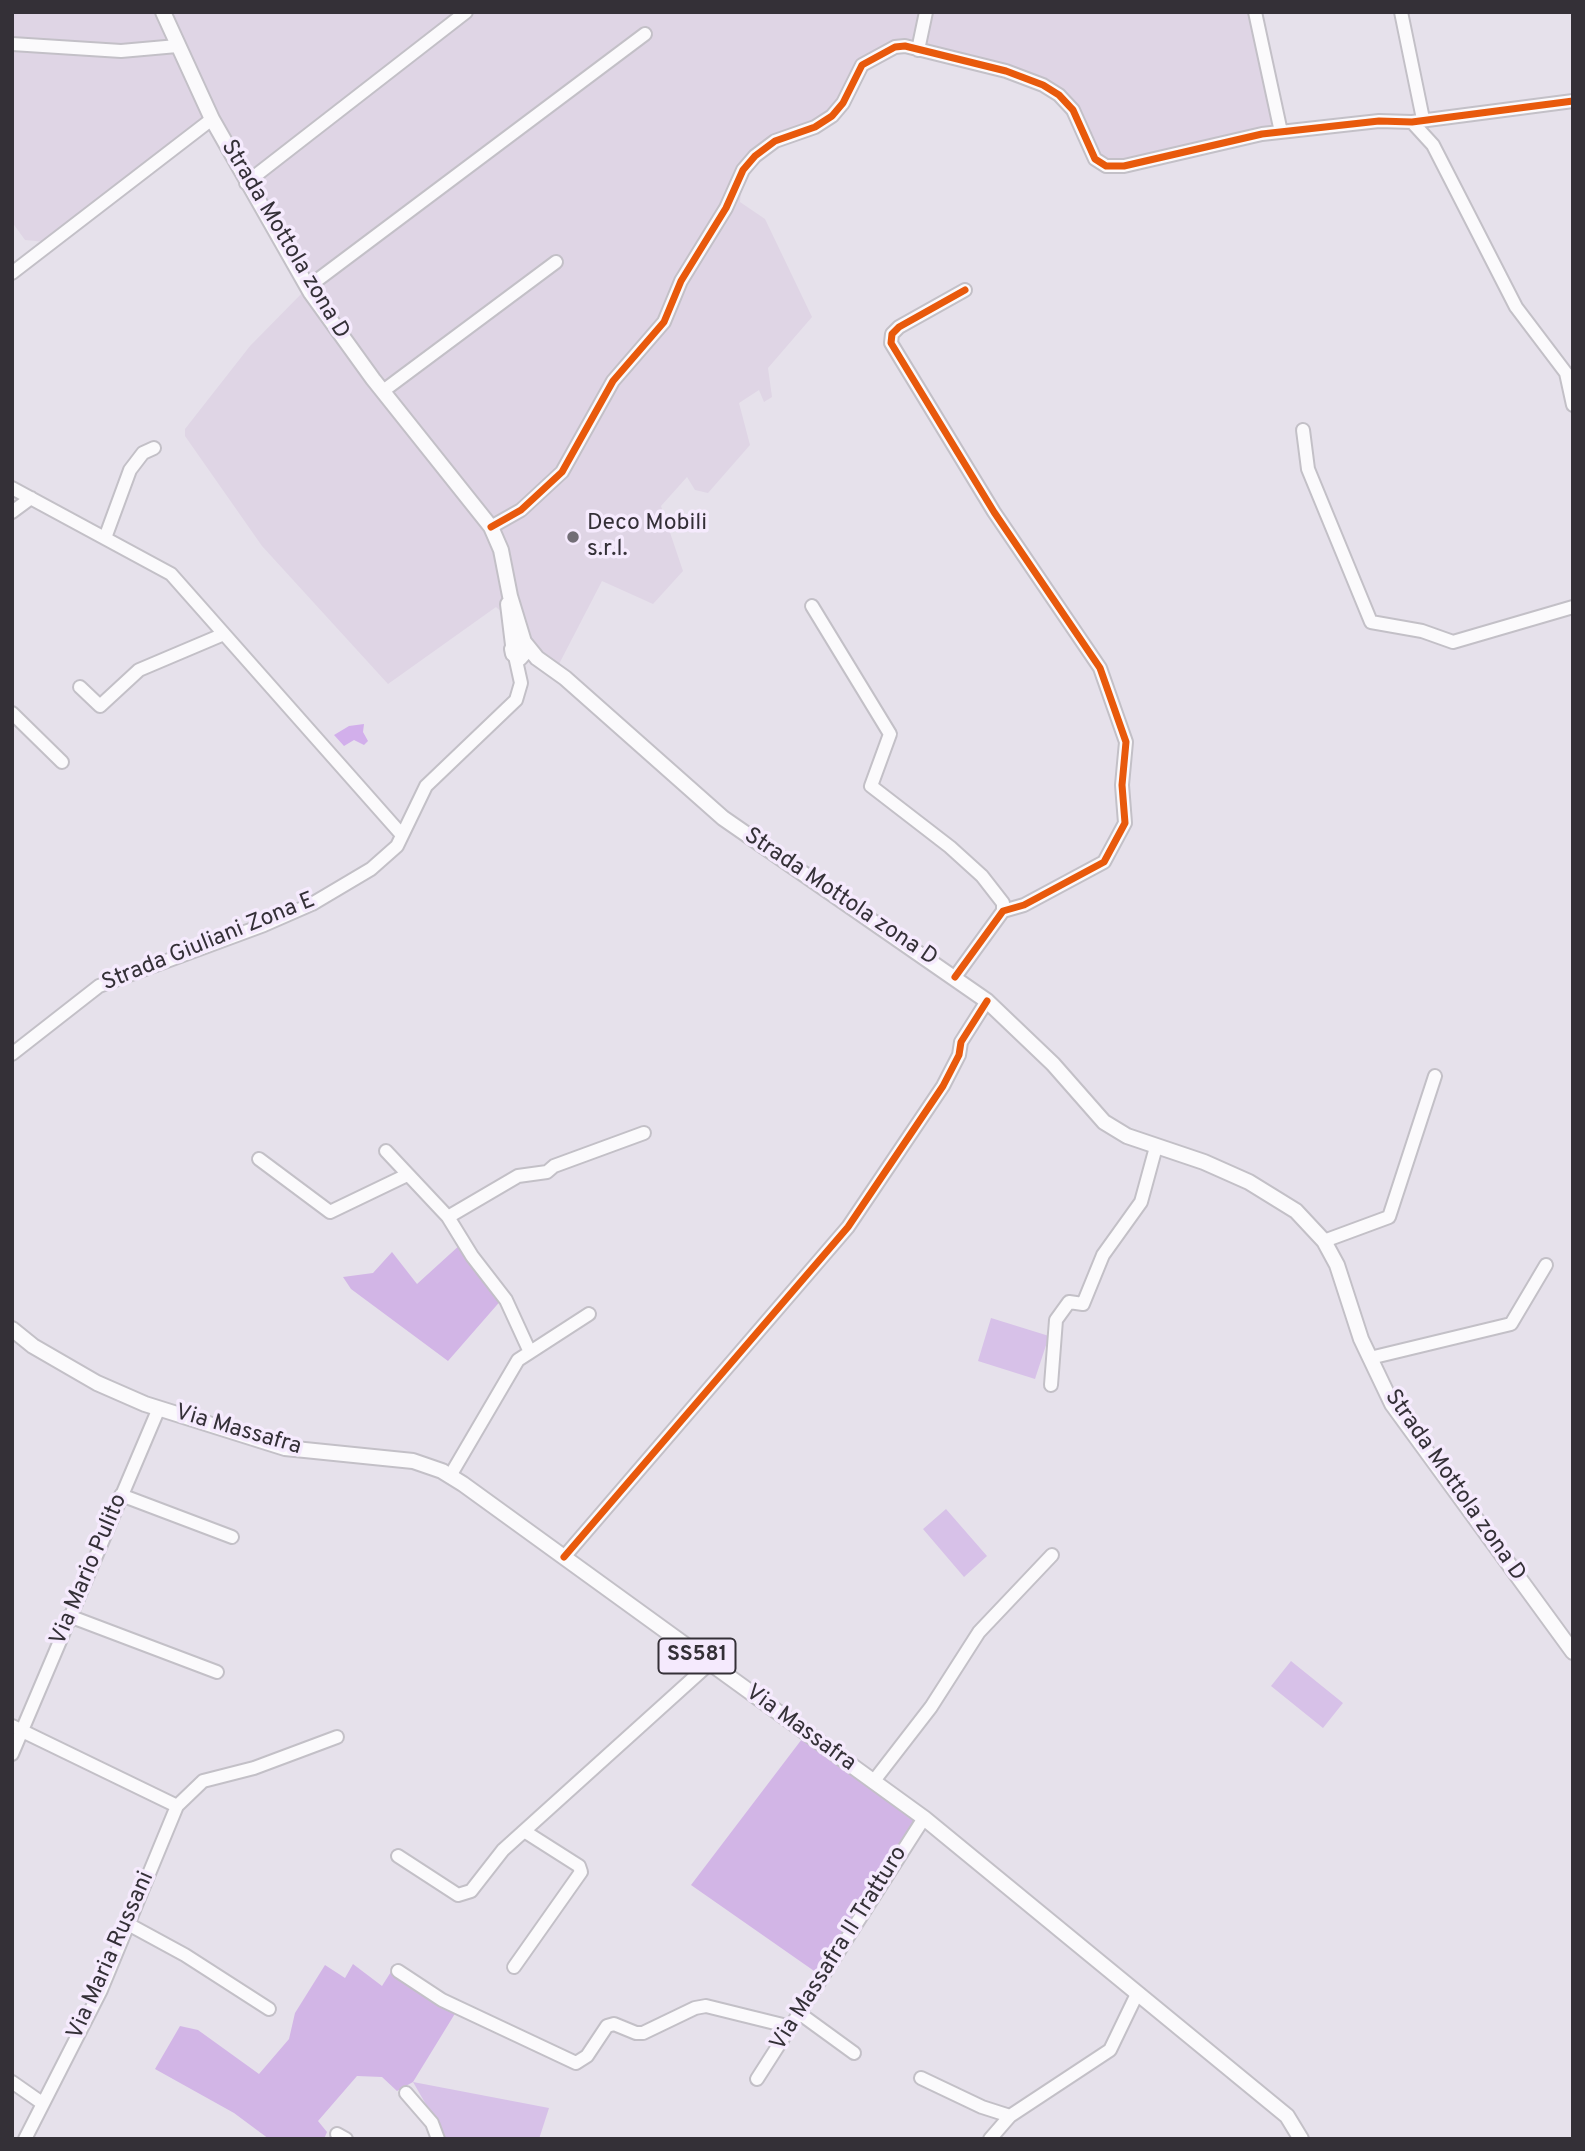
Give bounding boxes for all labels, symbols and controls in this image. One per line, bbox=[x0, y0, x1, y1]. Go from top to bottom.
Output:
street label: Strada Mottola zona D bbox=[214, 135, 354, 345]
place label: Deco Mobili s.r.l. bbox=[587, 510, 707, 564]
marker: Deco Mobili s.r.l. bbox=[565, 529, 581, 545]
street label: Strada Mottola zona D bbox=[738, 823, 942, 973]
street label: Strada Giuliani Zona E bbox=[98, 888, 320, 998]
street label: Strada Mottola zona D bbox=[1377, 1385, 1531, 1587]
street label: Via Massafra bbox=[172, 1400, 304, 1462]
street label: Via Mario Pulito bbox=[46, 1490, 134, 1650]
road number: SS581 bbox=[658, 1638, 736, 1674]
street label: Via Massafra bbox=[739, 1680, 861, 1778]
street label: Via Massafra II Tratturo bbox=[766, 1842, 914, 2056]
street label: Via Maria Russani bbox=[63, 1868, 161, 2044]

